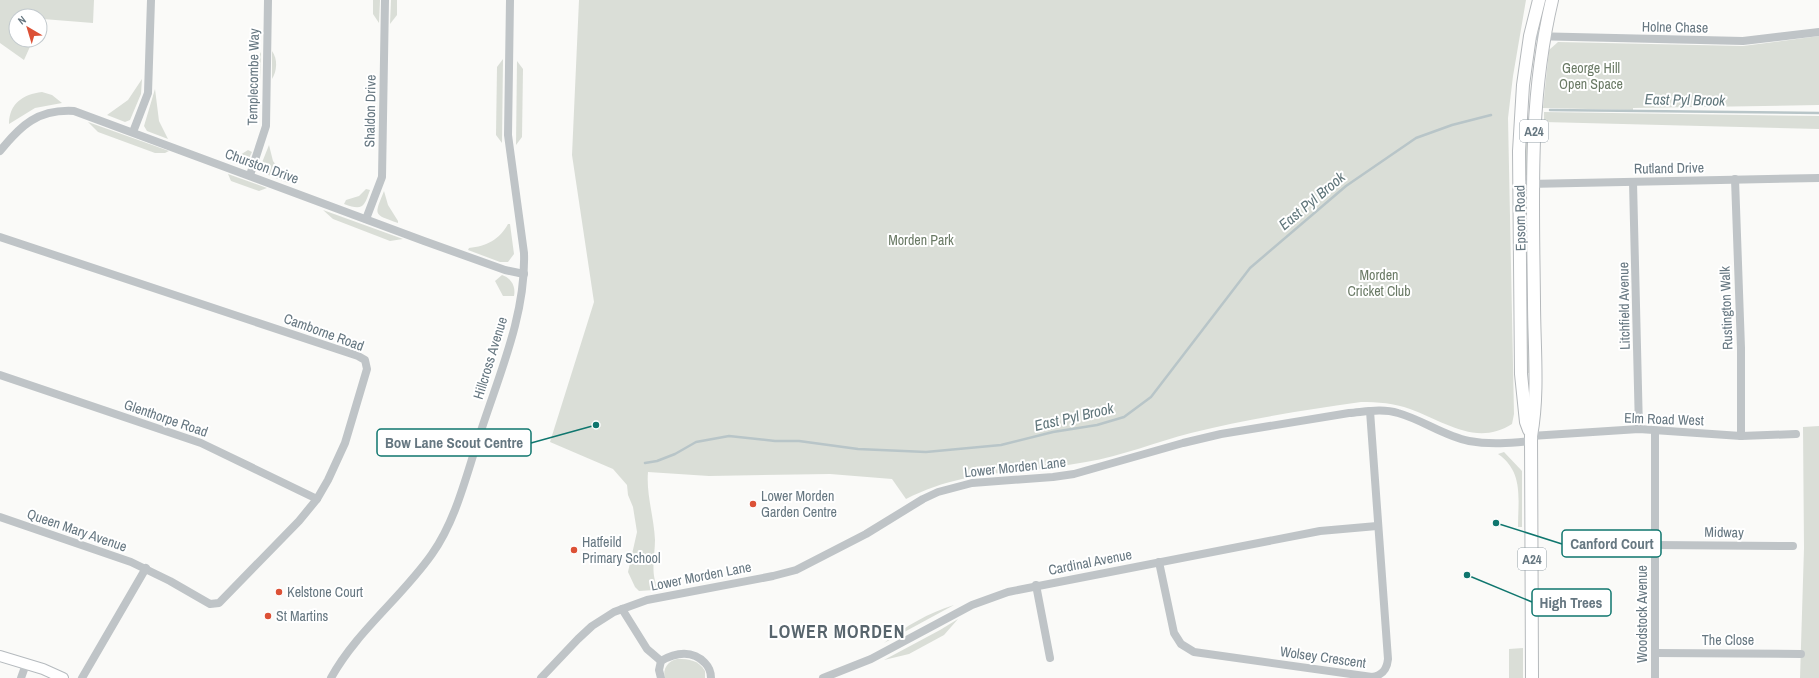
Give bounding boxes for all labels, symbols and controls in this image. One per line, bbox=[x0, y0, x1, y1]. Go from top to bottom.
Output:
north arrow bbox=[8, 8, 48, 48]
text: N bbox=[15, 13, 29, 28]
street label: Holne Chase bbox=[1642, 17, 1708, 37]
street label: Templecombe Way bbox=[243, 28, 263, 126]
park label: George Hill Open Space bbox=[1559, 59, 1623, 93]
street label: Shaldon Drive bbox=[360, 74, 380, 148]
water label: East Pyl Brook bbox=[1644, 88, 1726, 111]
road number: A24 bbox=[1520, 120, 1548, 142]
street label: Churston Drive bbox=[223, 144, 301, 188]
street label: Rutland Drive bbox=[1634, 158, 1704, 178]
water label: East Pyl Brook bbox=[1274, 166, 1350, 235]
street label: Epsom Road bbox=[1510, 185, 1530, 251]
park label: Morden Park bbox=[888, 231, 954, 249]
street label: Litchfield Avenue bbox=[1614, 262, 1634, 350]
park label: Morden Cricket Club bbox=[1347, 266, 1411, 300]
street label: Rustington Walk bbox=[1716, 266, 1736, 350]
street label: Camborne Road bbox=[281, 309, 367, 355]
street label: Hillcross Avenue bbox=[469, 315, 511, 401]
street label: Glenthorpe Road bbox=[122, 395, 210, 441]
water label: East Pyl Brook bbox=[1032, 397, 1116, 436]
street label: Elm Road West bbox=[1624, 409, 1704, 429]
callout: Bow Lane Scout Centre bbox=[377, 429, 531, 456]
text: Bow Lane Scout Centre bbox=[385, 432, 523, 453]
street label: Lower Morden Lane bbox=[963, 453, 1067, 481]
place label: Lower Morden Garden Centre bbox=[761, 487, 837, 521]
marker: Lower Morden Garden Centre bbox=[748, 499, 758, 509]
street label: Queen Mary Avenue bbox=[25, 504, 129, 556]
street label: Midway bbox=[1704, 523, 1744, 541]
callout: Canford Court bbox=[1562, 530, 1661, 557]
place label: Hatfeild Primary School bbox=[582, 533, 660, 567]
text: Canford Court bbox=[1570, 533, 1654, 554]
marker: Hatfeild Primary School bbox=[569, 545, 579, 555]
street label: Cardinal Avenue bbox=[1047, 545, 1133, 579]
road number: A24 bbox=[1518, 548, 1546, 570]
street label: Lower Morden Lane bbox=[649, 557, 753, 595]
street label: Woodstock Avenue bbox=[1633, 565, 1651, 663]
place label: Kelstone Court bbox=[287, 583, 363, 601]
marker: Kelstone Court bbox=[274, 587, 284, 597]
callout: High Trees bbox=[1532, 589, 1611, 616]
text: High Trees bbox=[1540, 592, 1603, 613]
place label: St Martins bbox=[276, 607, 329, 625]
marker: St Martins bbox=[263, 611, 273, 621]
district label: LOWER MORDEN bbox=[769, 619, 905, 644]
street label: The Close bbox=[1702, 631, 1754, 649]
street label: Wolsey Crescent bbox=[1279, 642, 1367, 672]

